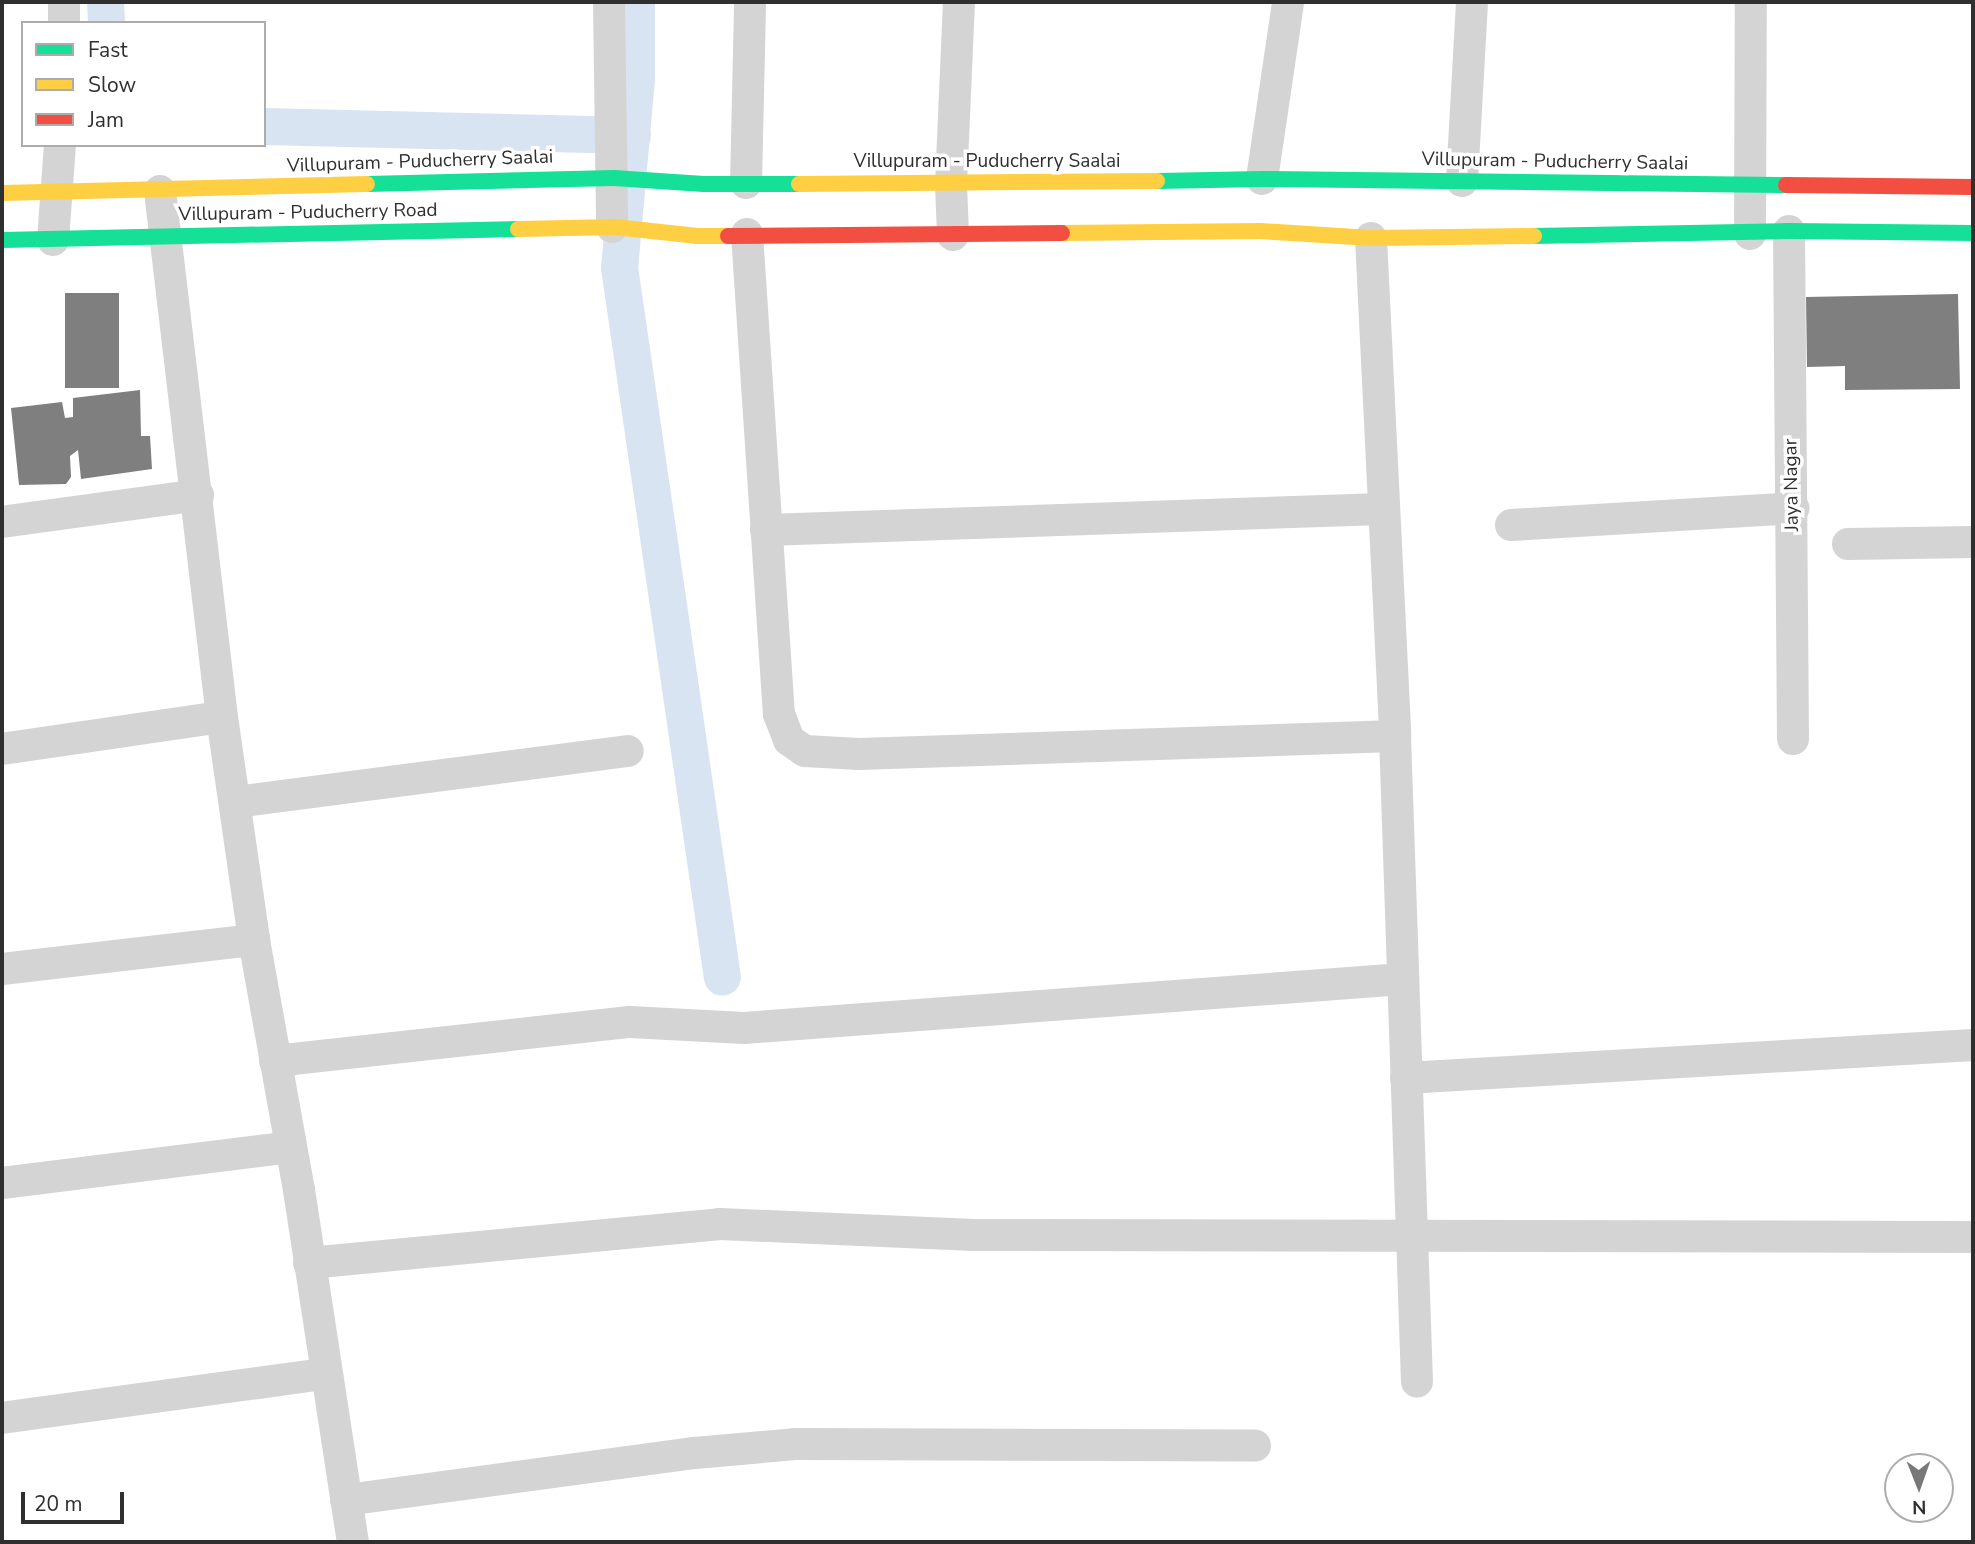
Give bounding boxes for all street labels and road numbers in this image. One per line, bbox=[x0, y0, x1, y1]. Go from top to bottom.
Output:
street label: Villupuram - Puducherry Saalai bbox=[286, 146, 554, 178]
street label: Villupuram - Puducherry Saalai bbox=[1421, 148, 1689, 176]
street label: Villupuram - Puducherry Saalai bbox=[854, 151, 1120, 173]
street label: Villupuram - Puducherry Road bbox=[178, 199, 438, 227]
street label: Jaya Nagar bbox=[1780, 438, 1804, 532]

